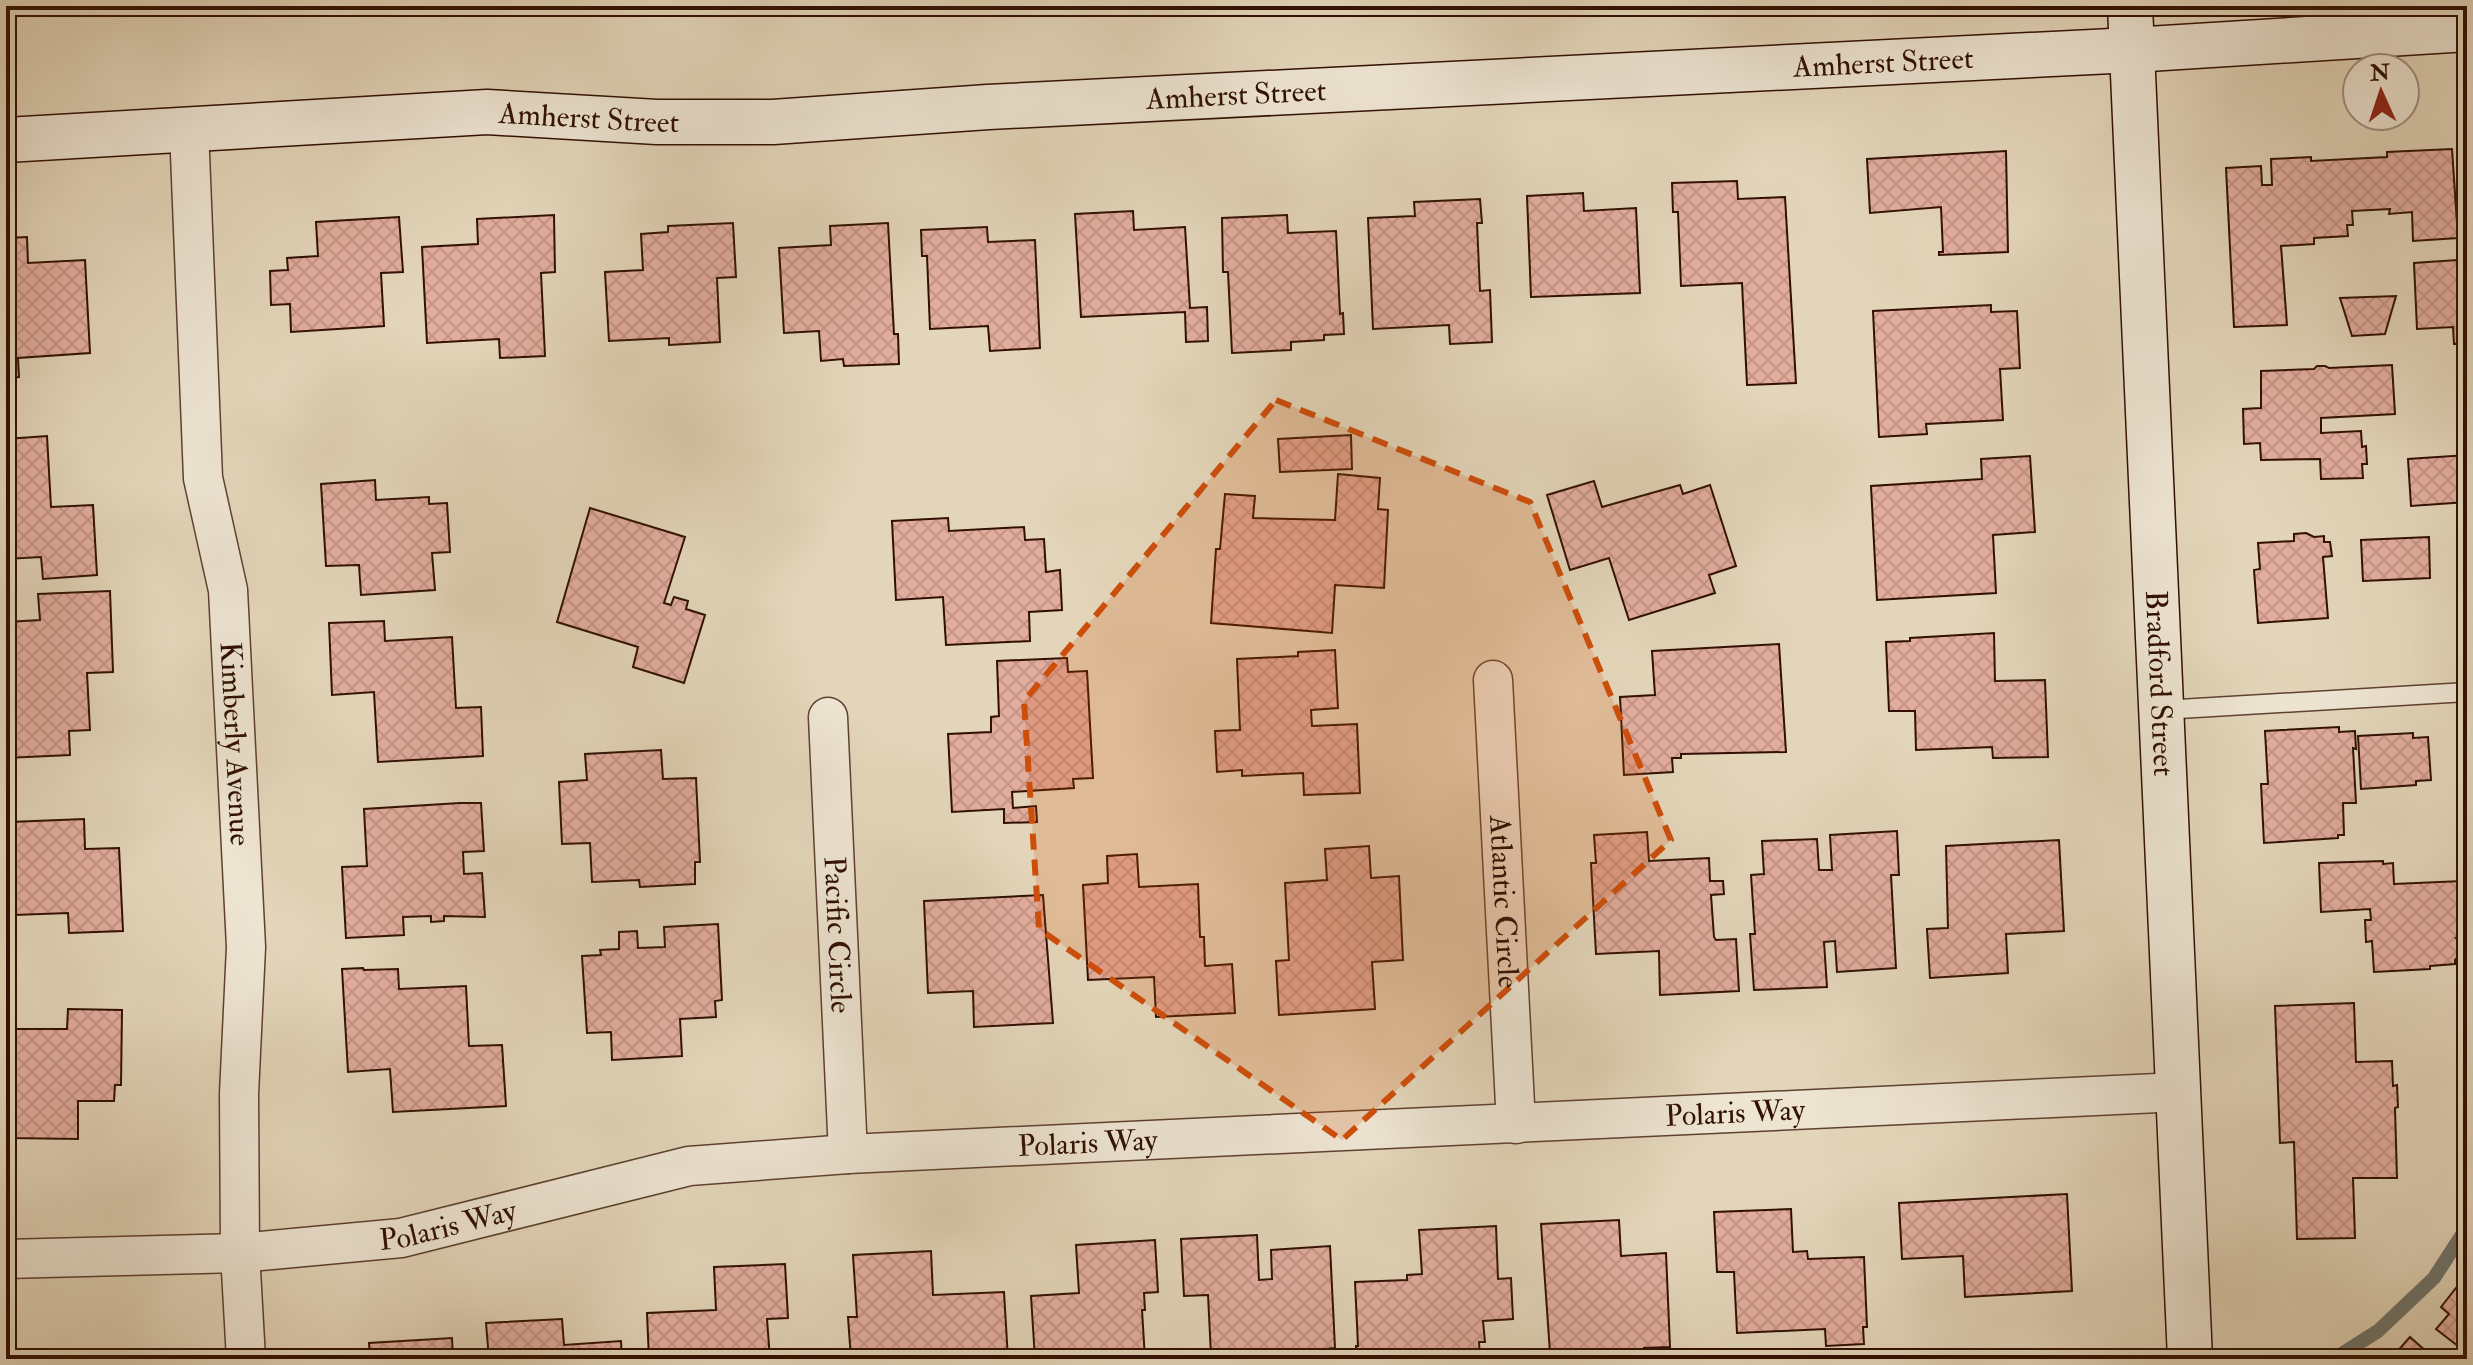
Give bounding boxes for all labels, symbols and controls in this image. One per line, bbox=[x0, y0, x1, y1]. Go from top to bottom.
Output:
street label: Amherst Street bbox=[1791, 40, 1975, 86]
north arrow bbox=[2341, 52, 2421, 132]
text: N bbox=[2368, 59, 2391, 88]
street label: Amherst Street bbox=[1144, 72, 1327, 118]
street label: Amherst Street bbox=[497, 95, 679, 141]
street label: Bradford Street bbox=[2137, 590, 2182, 777]
street label: Kimberly Avenue bbox=[212, 641, 259, 847]
street label: Atlantic Circle bbox=[1481, 813, 1527, 989]
street label: Pacific Circle bbox=[815, 855, 860, 1014]
street label: Polaris Way bbox=[1664, 1091, 1807, 1135]
street label: Polaris Way bbox=[1017, 1122, 1159, 1165]
street label: Polaris Way bbox=[378, 1192, 521, 1259]

